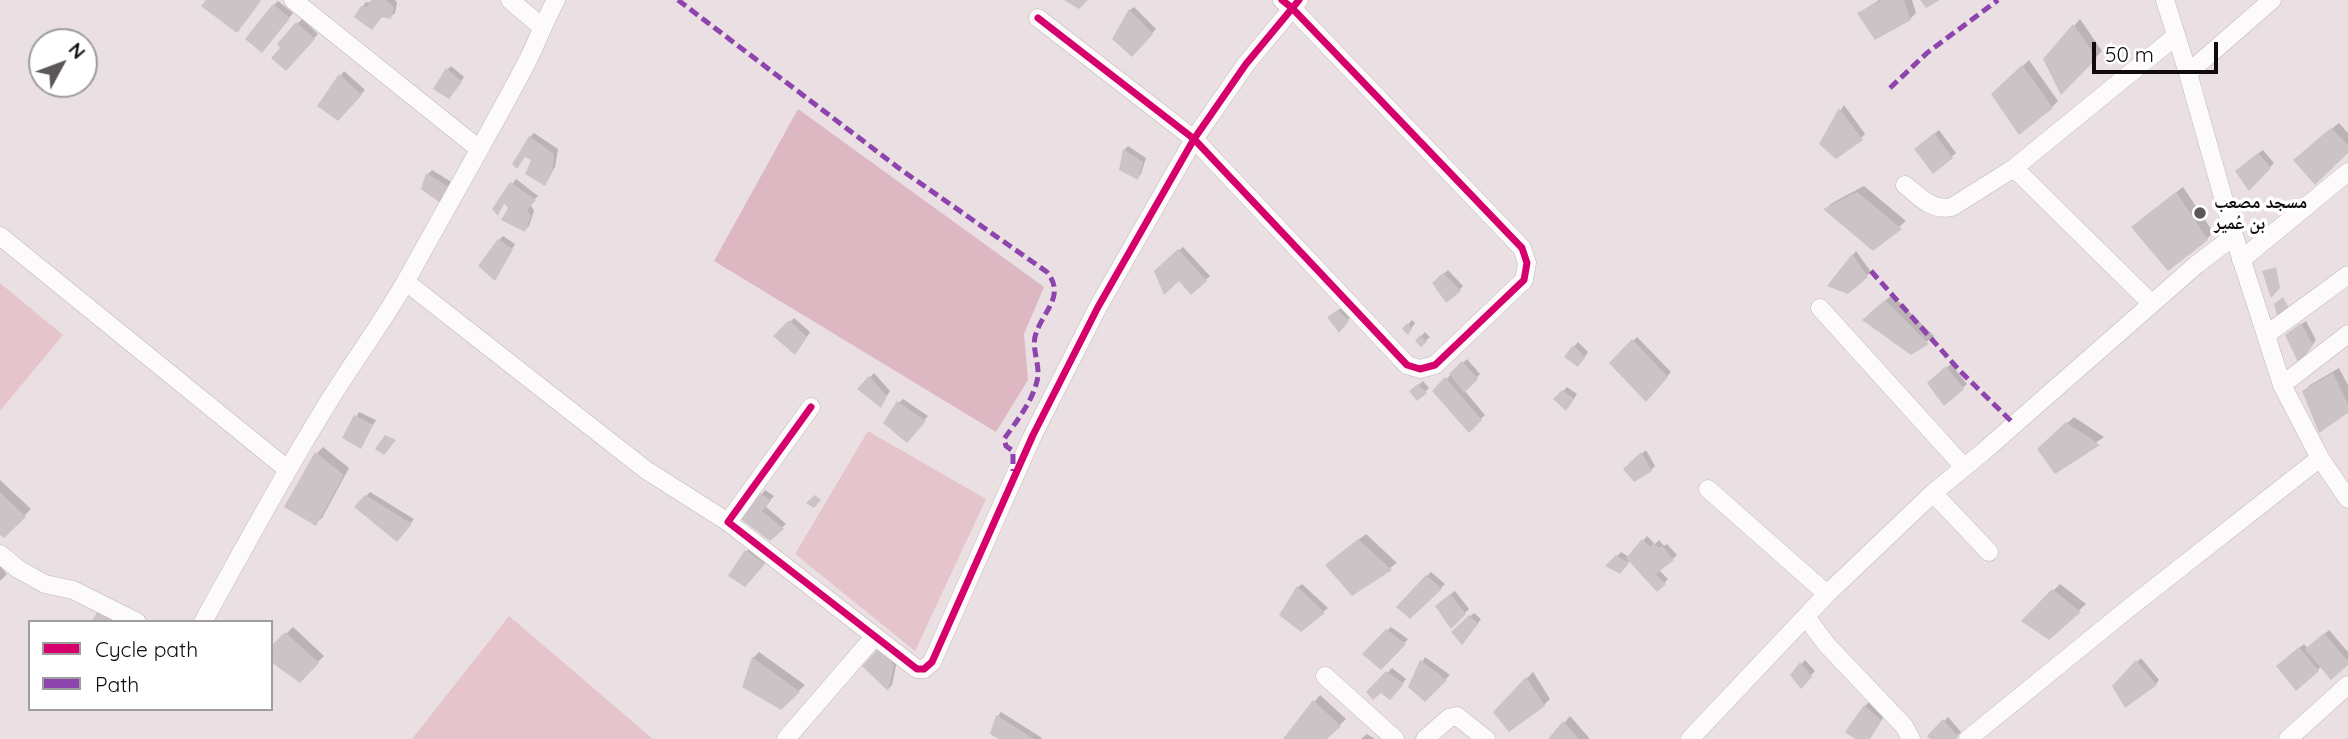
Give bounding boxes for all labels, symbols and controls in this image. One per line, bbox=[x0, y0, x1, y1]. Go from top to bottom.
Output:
north arrow bbox=[28, 28, 98, 98]
scale bar bbox=[2096, 28, 2222, 72]
text: N bbox=[64, 37, 91, 64]
text: 50 m bbox=[2105, 41, 2154, 67]
place label: مسجد مصعب بن عُمير bbox=[2214, 192, 2307, 234]
marker: مسجد مصعب بن عُمير bbox=[2192, 205, 2208, 221]
legend bbox=[28, 620, 273, 711]
text: Cycle path bbox=[95, 636, 198, 662]
text: Path bbox=[95, 671, 139, 697]

